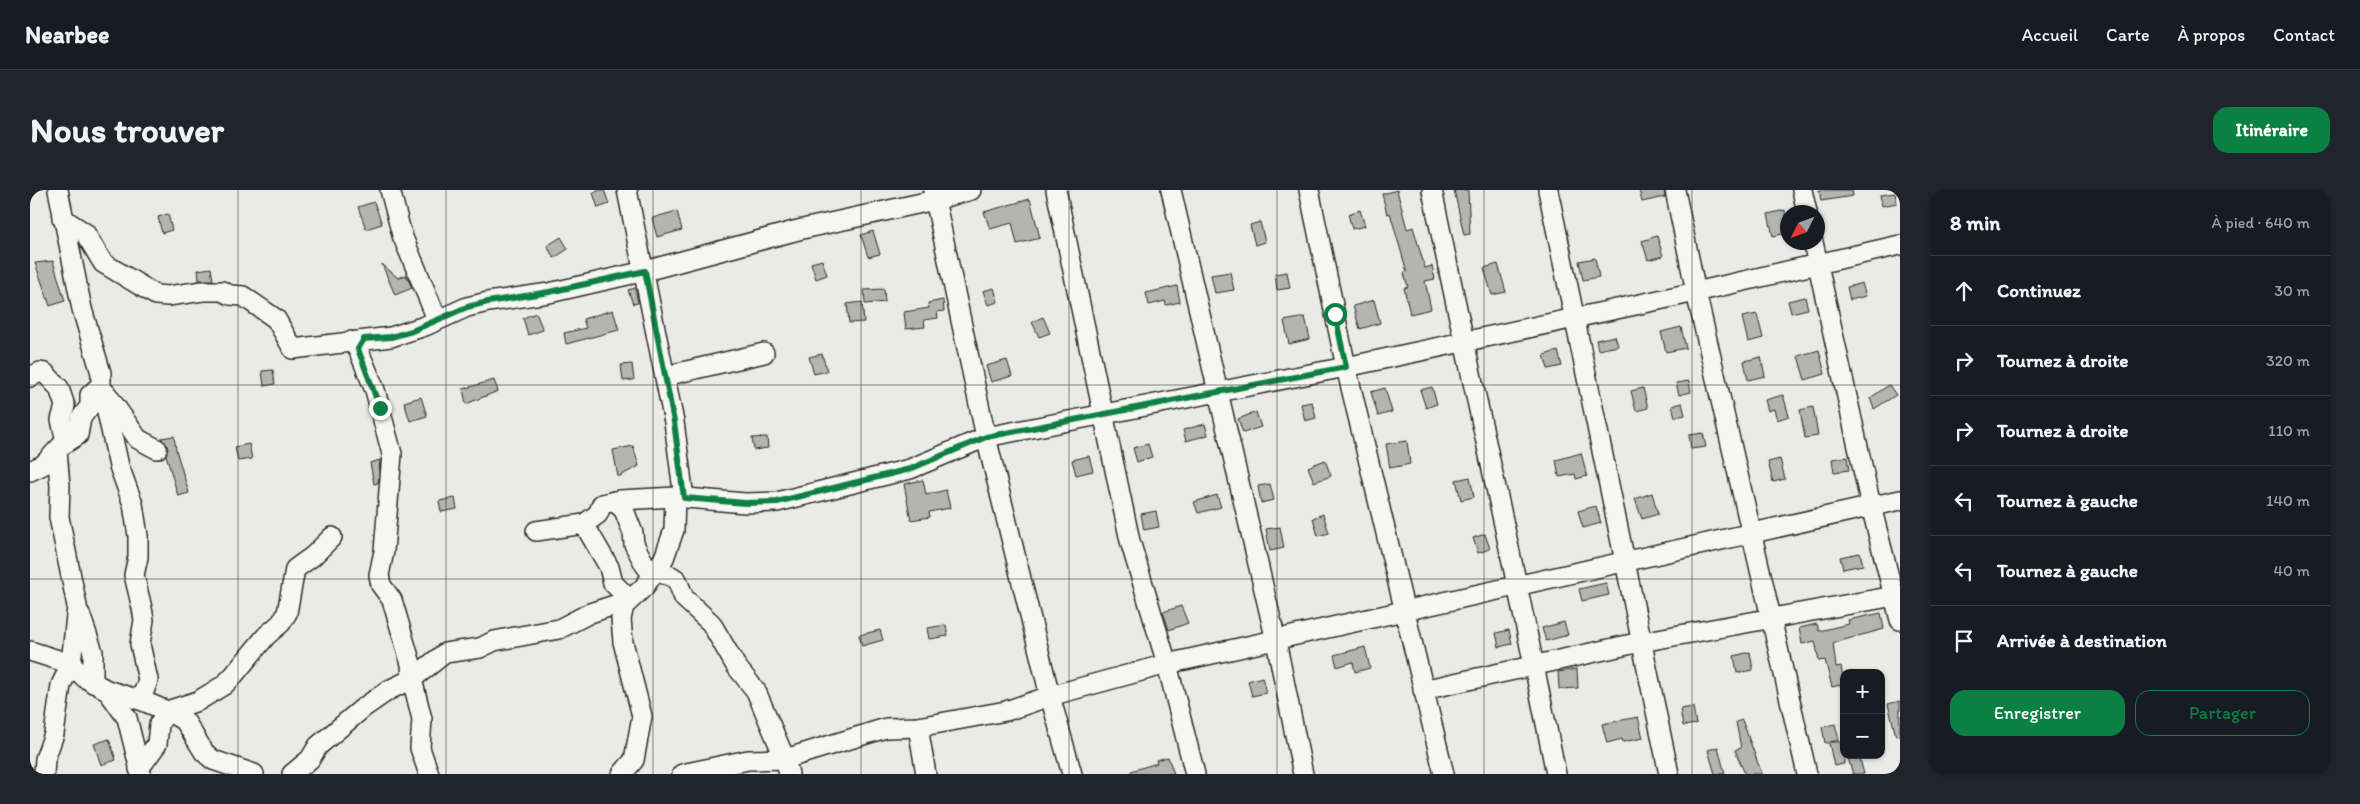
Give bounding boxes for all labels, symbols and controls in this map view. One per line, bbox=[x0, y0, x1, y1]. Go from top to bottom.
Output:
text: Nearbee bbox=[25, 20, 109, 49]
text: Accueil bbox=[2022, 24, 2078, 46]
text: Carte bbox=[2106, 24, 2149, 46]
text: À propos bbox=[2177, 24, 2245, 46]
text: Contact bbox=[2273, 24, 2335, 46]
button: Itinéraire bbox=[2213, 107, 2330, 153]
text: Nous trouver bbox=[30, 109, 224, 151]
north arrow bbox=[1780, 205, 1825, 250]
text: 8 min bbox=[1950, 210, 2000, 235]
text: À pied · 640 m bbox=[2211, 213, 2310, 232]
icon: ahead bbox=[1950, 277, 1978, 305]
text: Continuez bbox=[1997, 279, 2081, 302]
text: 30 m bbox=[2274, 281, 2310, 300]
route start bbox=[1324, 303, 1347, 326]
icon: right bbox=[1950, 347, 1978, 375]
text: Tournez à droite bbox=[1997, 349, 2129, 372]
text: 320 m bbox=[2266, 351, 2310, 370]
route end bbox=[369, 397, 392, 420]
icon: right bbox=[1950, 417, 1978, 445]
text: Tournez à droite bbox=[1997, 419, 2129, 442]
text: 110 m bbox=[2268, 421, 2310, 440]
icon: left bbox=[1950, 487, 1978, 515]
text: Tournez à gauche bbox=[1997, 489, 2138, 512]
text: 140 m bbox=[2266, 491, 2310, 510]
icon: left bbox=[1950, 557, 1978, 585]
text: Tournez à gauche bbox=[1997, 559, 2138, 582]
text: 40 m bbox=[2273, 561, 2310, 580]
icon: arrive bbox=[1950, 627, 1978, 655]
text: Arrivée à destination bbox=[1997, 629, 2167, 652]
map controls bbox=[1840, 669, 1885, 759]
button: + bbox=[1840, 669, 1885, 714]
button: Enregistrer bbox=[1950, 690, 2125, 736]
button: Partager bbox=[2135, 690, 2310, 736]
button: − bbox=[1840, 714, 1885, 759]

